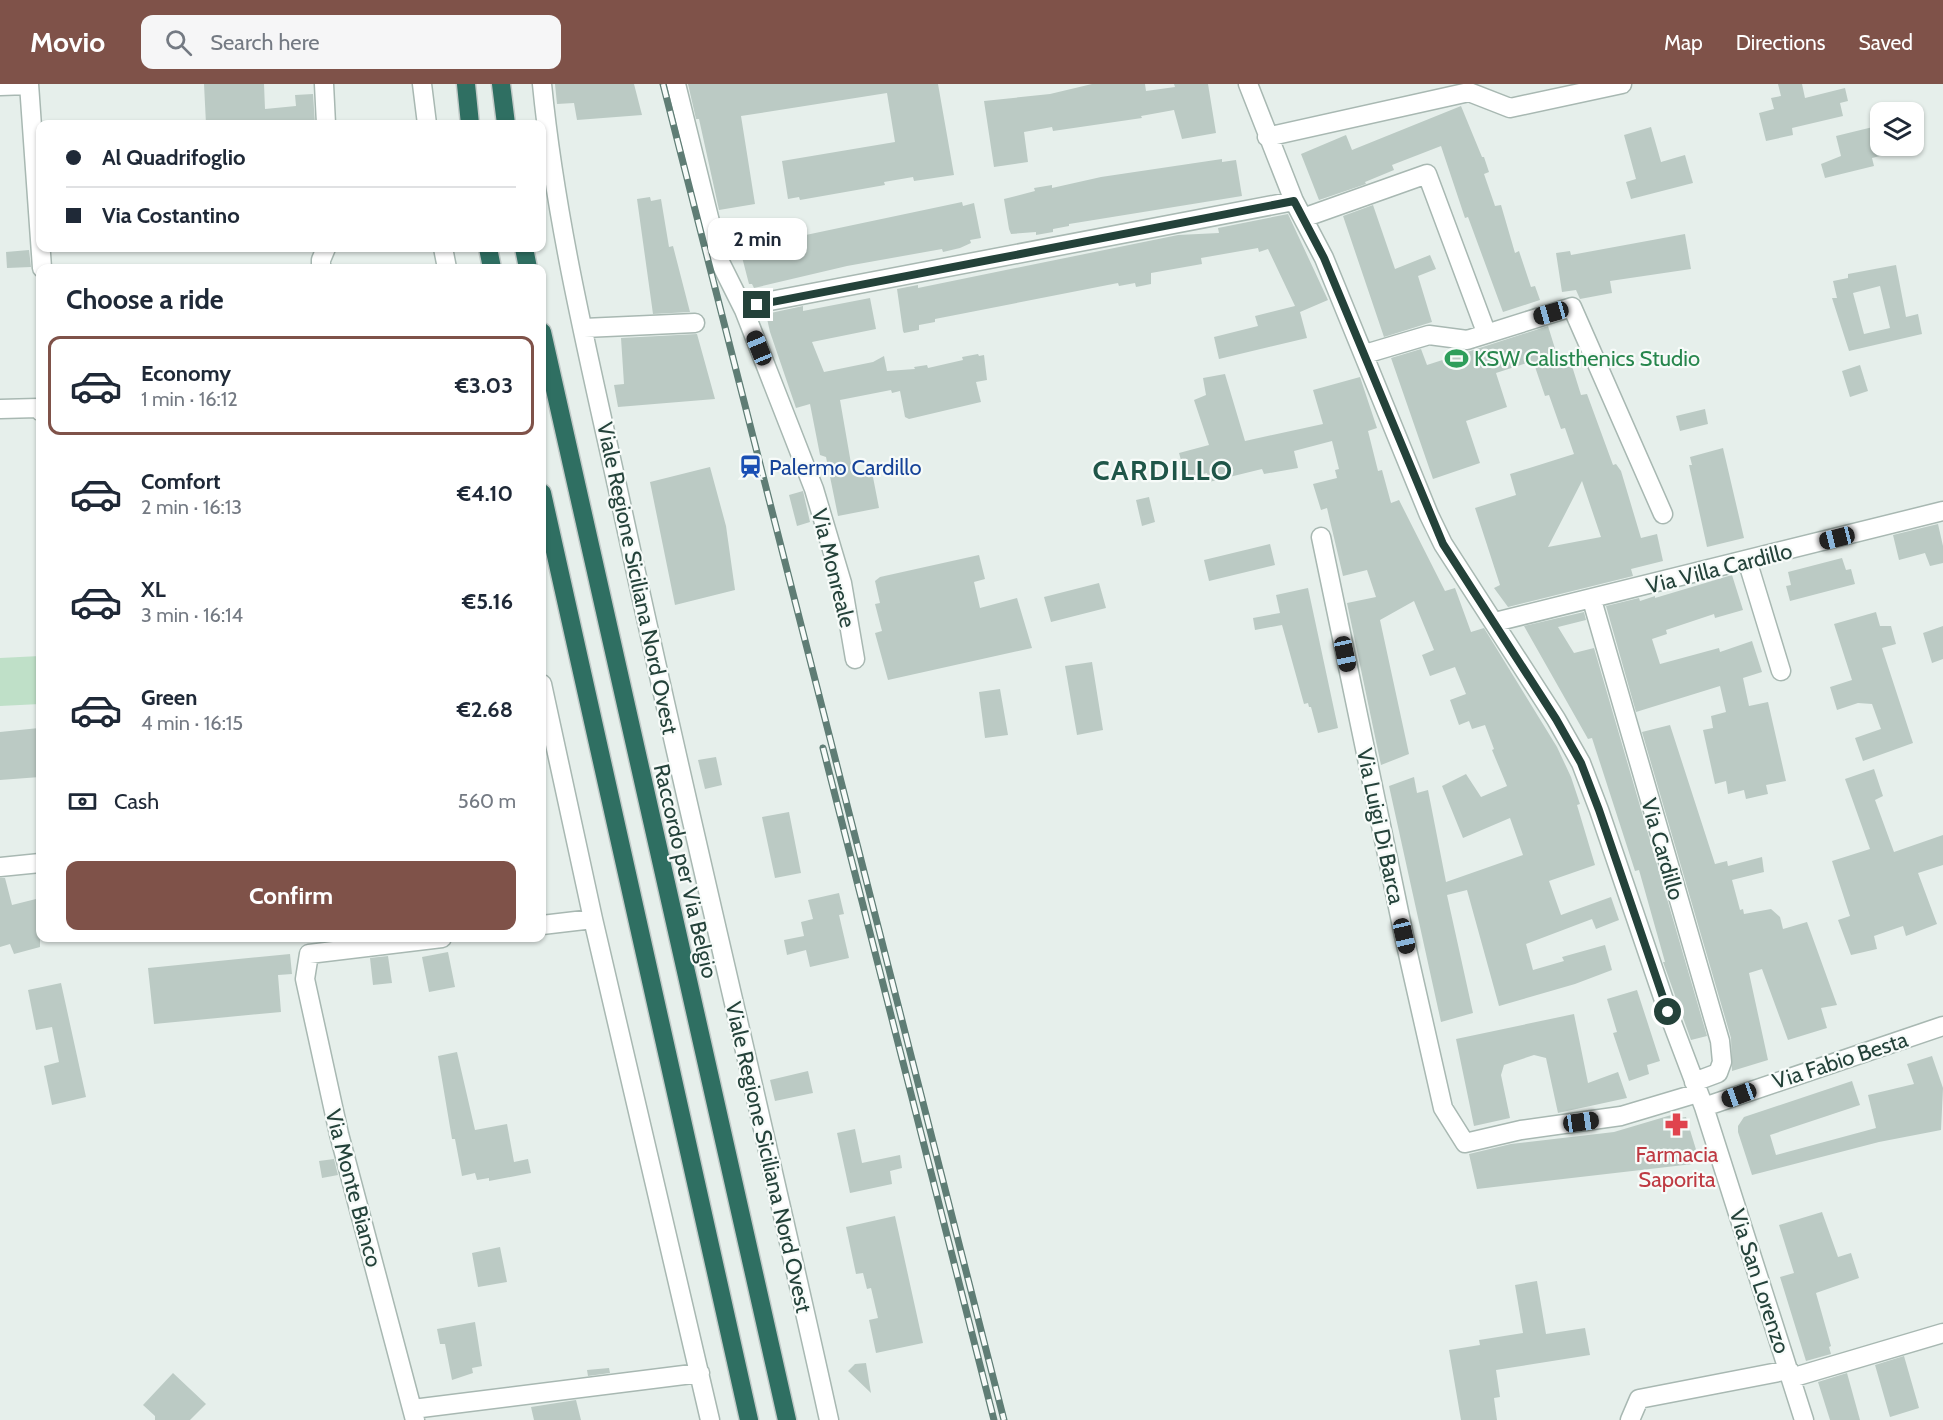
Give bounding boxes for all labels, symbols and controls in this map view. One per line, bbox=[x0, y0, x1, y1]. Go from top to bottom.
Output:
search box bbox=[141, 15, 561, 69]
text: Movio bbox=[30, 25, 105, 59]
icon: search bbox=[162, 26, 195, 59]
text: Search here bbox=[210, 29, 320, 56]
text: Map bbox=[1664, 30, 1703, 55]
text: Directions bbox=[1736, 30, 1825, 55]
text: Saved bbox=[1858, 30, 1913, 55]
map controls bbox=[1870, 102, 1924, 156]
button: layers bbox=[1870, 102, 1924, 156]
text: Al Quadrifoglio bbox=[102, 144, 246, 171]
text: Via Costantino bbox=[102, 202, 240, 229]
callout: 2 min bbox=[708, 218, 807, 260]
text: 2 min bbox=[733, 227, 782, 251]
text: Choose a ride bbox=[66, 283, 224, 316]
route end bbox=[743, 291, 770, 318]
car bbox=[1531, 299, 1571, 327]
car bbox=[744, 328, 774, 368]
sports icon: KSW Calisthenics Studio bbox=[1443, 345, 1469, 371]
place label: KSW Calisthenics Studio bbox=[1474, 345, 1700, 372]
icon: car bbox=[69, 359, 123, 413]
text: Economy bbox=[141, 360, 231, 387]
text: €3.03 bbox=[455, 372, 513, 399]
text: 1 min · 16:12 bbox=[141, 387, 238, 411]
street label: Viale Regione Siciliana Nord Ovest bbox=[591, 420, 684, 737]
district label: CARDILLO bbox=[1092, 453, 1234, 487]
station icon: Palermo Cardillo bbox=[738, 454, 764, 480]
place label: Palermo Cardillo bbox=[769, 454, 922, 481]
icon: car bbox=[69, 467, 123, 521]
text: Comfort bbox=[141, 468, 220, 495]
text: €4.10 bbox=[457, 480, 513, 507]
text: 2 min · 16:13 bbox=[141, 495, 242, 519]
street label: Via Monreale bbox=[806, 506, 861, 630]
car bbox=[1817, 525, 1857, 551]
street label: Via Villa Cardillo bbox=[1643, 537, 1795, 600]
icon: car bbox=[69, 575, 123, 629]
text: XL bbox=[141, 576, 166, 603]
text: €5.16 bbox=[462, 588, 513, 615]
text: 3 min · 16:14 bbox=[141, 603, 243, 627]
car bbox=[1332, 635, 1358, 673]
icon: car bbox=[69, 683, 123, 737]
text: Green bbox=[141, 684, 197, 711]
text: €2.68 bbox=[457, 696, 513, 723]
text: 4 min · 16:15 bbox=[141, 711, 243, 735]
street label: Via Luigi Di Barca bbox=[1351, 746, 1410, 907]
street label: Raccordo per Via Belgio bbox=[648, 761, 723, 981]
icon: cash bbox=[66, 785, 99, 818]
text: Cash bbox=[114, 788, 159, 815]
text: 560 m bbox=[458, 789, 516, 813]
street label: Via Cardillo bbox=[1635, 795, 1690, 903]
button: Confirm bbox=[66, 861, 516, 930]
car bbox=[1391, 916, 1417, 956]
route start bbox=[1654, 998, 1681, 1025]
street label: Viale Regione Siciliana Nord Ovest bbox=[720, 999, 818, 1316]
street label: Via Fabio Besta bbox=[1769, 1026, 1912, 1095]
car bbox=[1719, 1080, 1759, 1110]
street label: Via Monte Bianco bbox=[319, 1106, 388, 1270]
car bbox=[1562, 1111, 1600, 1133]
pharmacy icon: Farmacia Saporita bbox=[1664, 1112, 1690, 1138]
place label: Farmacia Saporita bbox=[1636, 1141, 1719, 1193]
street label: Via San Lorenzo bbox=[1723, 1205, 1796, 1357]

